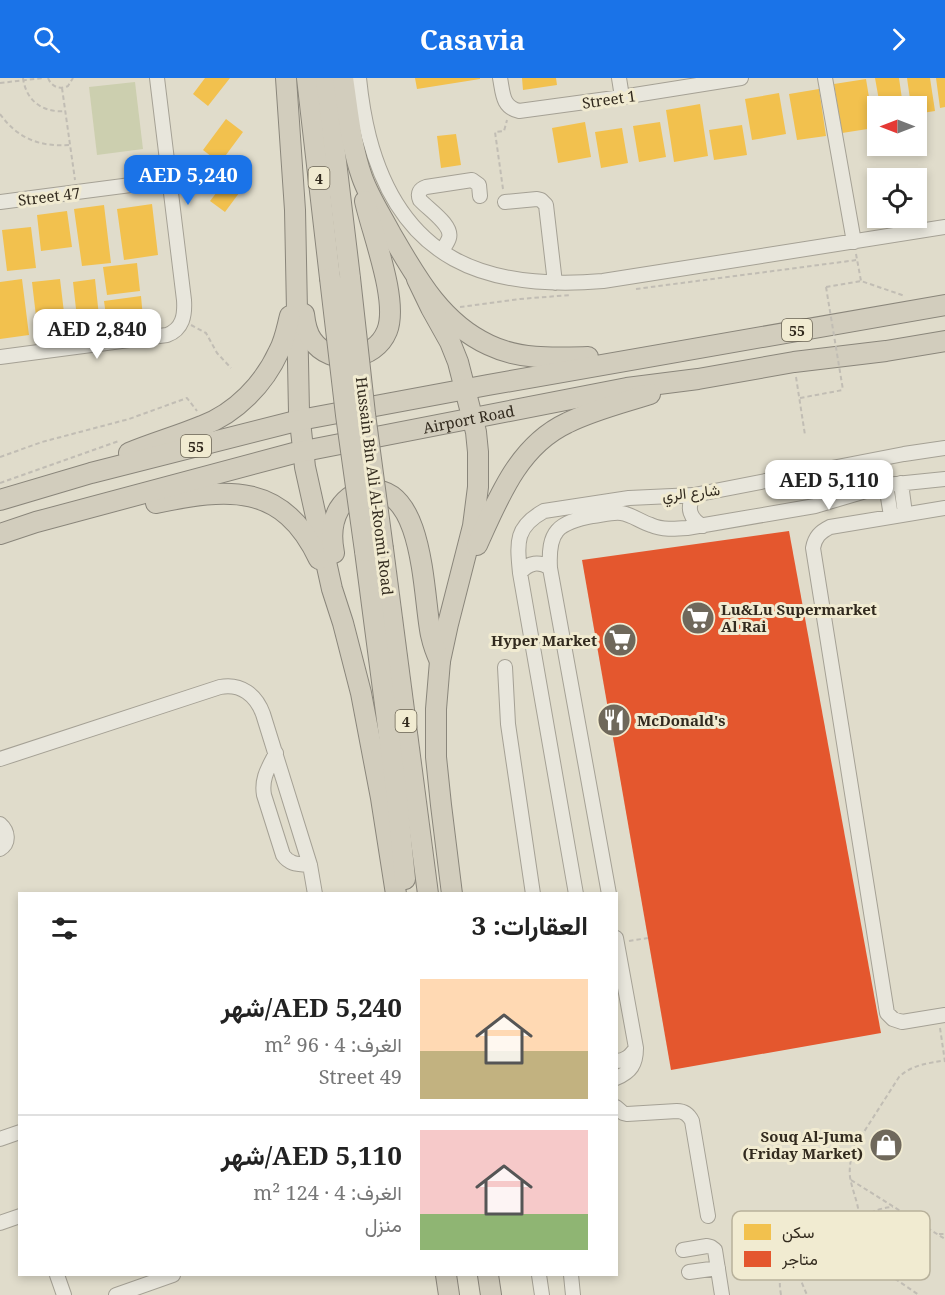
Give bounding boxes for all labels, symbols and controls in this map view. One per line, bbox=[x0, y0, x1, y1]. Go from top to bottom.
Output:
text: Casavia bbox=[420, 21, 525, 58]
icon: search bbox=[30, 23, 63, 56]
icon: forward bbox=[882, 23, 915, 56]
street label: Street 1 bbox=[581, 85, 637, 113]
north arrow bbox=[867, 96, 927, 156]
map controls bbox=[867, 96, 927, 228]
pin: AED 5,240 bbox=[119, 155, 257, 206]
text: AED 5,240 bbox=[138, 161, 238, 188]
road number: 4 bbox=[308, 167, 330, 189]
button: locate bbox=[867, 168, 927, 228]
street label: Street 47 bbox=[17, 182, 81, 210]
pin: AED 2,840 bbox=[28, 309, 166, 360]
text: AED 2,840 bbox=[47, 315, 147, 342]
road number: 55 bbox=[782, 319, 812, 341]
street label: Hussain Bin Ali Al-Roomi Road bbox=[352, 376, 398, 596]
street label: Airport Road bbox=[421, 400, 516, 438]
road number: 55 bbox=[181, 435, 211, 457]
pin: AED 5,110 bbox=[760, 460, 898, 511]
text: AED 5,110 bbox=[779, 466, 879, 493]
street label: شارع الري bbox=[661, 479, 722, 509]
place label: Lu&Lu Supermarket Al Rai bbox=[721, 599, 877, 636]
supermarket icon: Lu&Lu Supermarket Al Rai bbox=[680, 600, 716, 636]
supermarket icon: Hyper Market bbox=[602, 622, 638, 658]
place label: Hyper Market bbox=[491, 630, 597, 650]
restaurant icon: McDonald's bbox=[596, 702, 632, 738]
road number: 4 bbox=[396, 710, 416, 732]
place label: McDonald's bbox=[637, 710, 726, 730]
text: العقارات: 3 bbox=[471, 907, 588, 943]
icon: filters bbox=[48, 912, 81, 945]
text: AED 5,240/شهر bbox=[221, 989, 402, 1025]
icon: home bbox=[468, 1003, 540, 1075]
text: الغرف: 4 · 96 m² bbox=[264, 1031, 402, 1058]
text: Street 49 bbox=[319, 1063, 402, 1090]
place label: Souq Al-Juma (Friday Market) bbox=[742, 1126, 863, 1163]
shop icon: Souq Al-Juma (Friday Market) bbox=[868, 1127, 904, 1163]
text: AED 5,110/شهر bbox=[221, 1137, 402, 1173]
icon: home bbox=[468, 1154, 540, 1226]
text: الغرف: 4 · 124 m² bbox=[253, 1179, 402, 1206]
text: منزل bbox=[365, 1211, 402, 1238]
legend bbox=[732, 1211, 930, 1280]
text: سكن bbox=[782, 1221, 814, 1243]
text: متاجر bbox=[781, 1248, 818, 1270]

